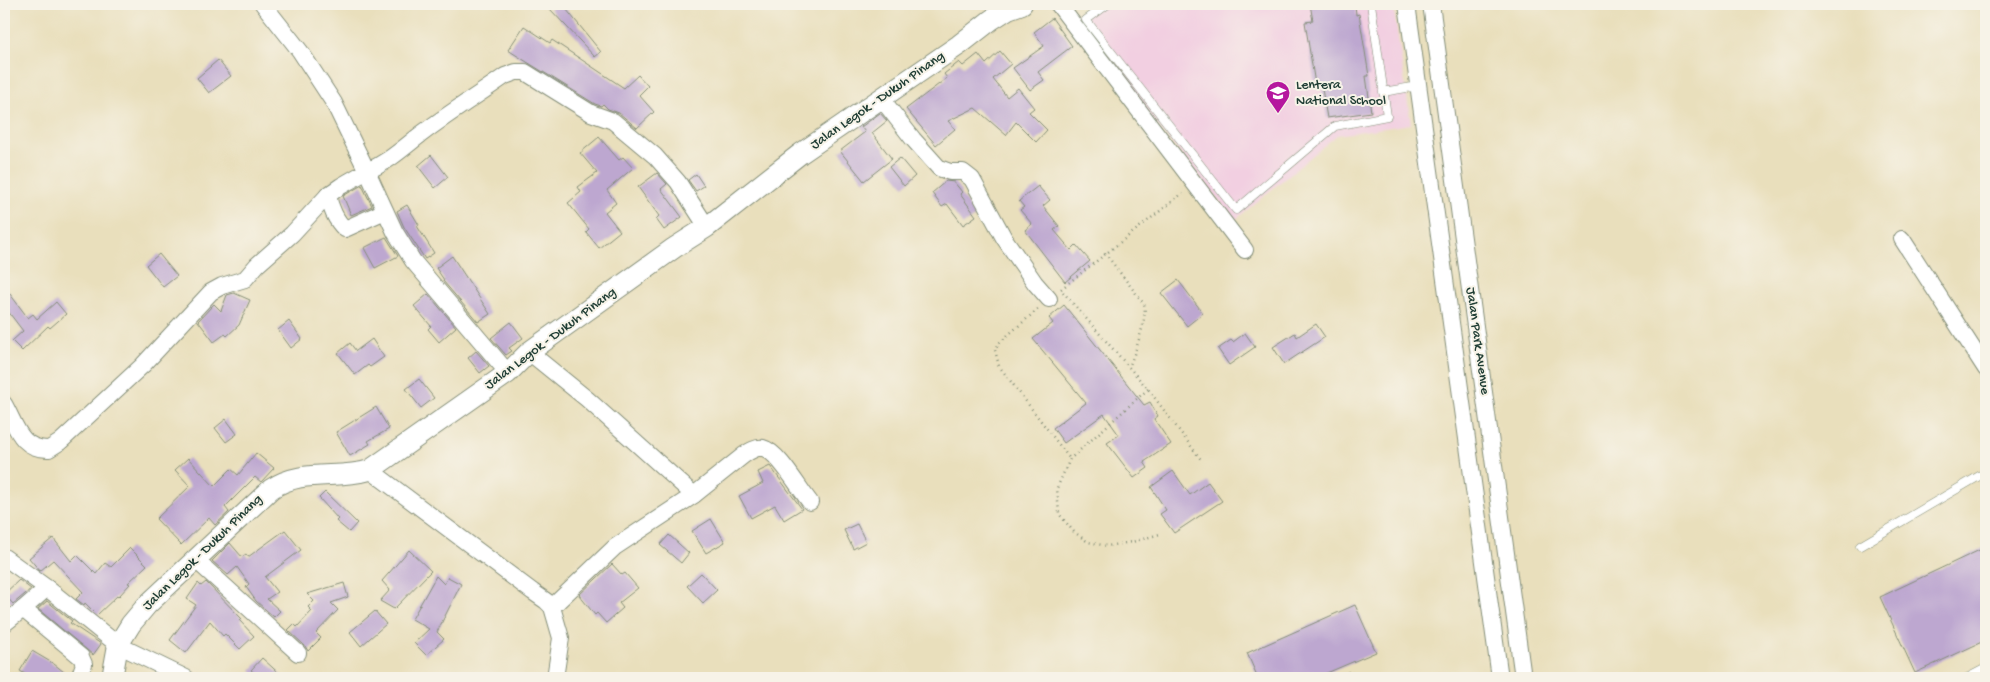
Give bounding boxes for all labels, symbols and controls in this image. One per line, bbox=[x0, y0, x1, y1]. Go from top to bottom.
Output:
street label: Jalan Legok - Dukuh Pinang bbox=[808, 48, 948, 154]
place label: Lentera National School bbox=[1296, 77, 1386, 110]
school or university icon: Lentera National School bbox=[1265, 80, 1291, 114]
street label: Jalan Legok - Dukuh Pinang bbox=[482, 284, 620, 394]
street label: Jalan Park Avenue bbox=[1461, 286, 1493, 396]
street label: Jalan Legok - Dukuh Pinang bbox=[140, 491, 266, 615]

